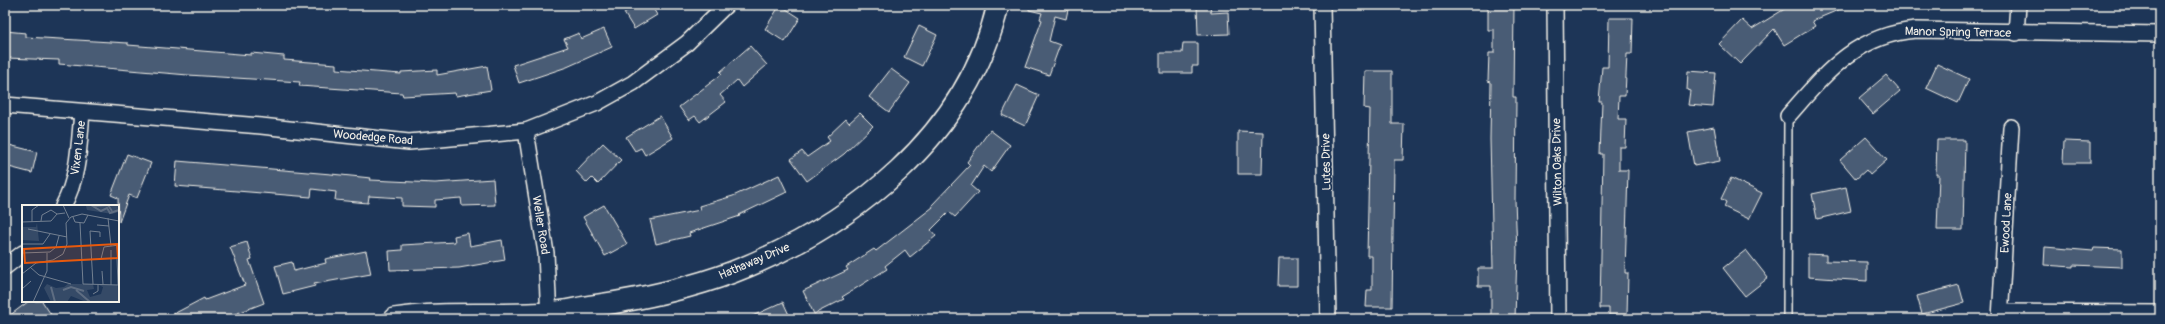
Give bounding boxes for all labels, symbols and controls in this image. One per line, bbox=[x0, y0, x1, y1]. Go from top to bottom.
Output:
street label: Manor Spring Terrace bbox=[1905, 24, 2012, 41]
street label: Wilton Oaks Drive bbox=[1549, 118, 1566, 206]
street label: Vixen Lane bbox=[68, 120, 89, 176]
street label: Woodedge Road bbox=[332, 127, 414, 148]
street label: Lutes Drive bbox=[1319, 133, 1334, 191]
street label: Ewood Lane bbox=[1997, 192, 2016, 254]
street label: Weller Road bbox=[528, 194, 553, 256]
inset map bbox=[22, 205, 119, 302]
street label: Hathaway Drive bbox=[716, 240, 792, 283]

